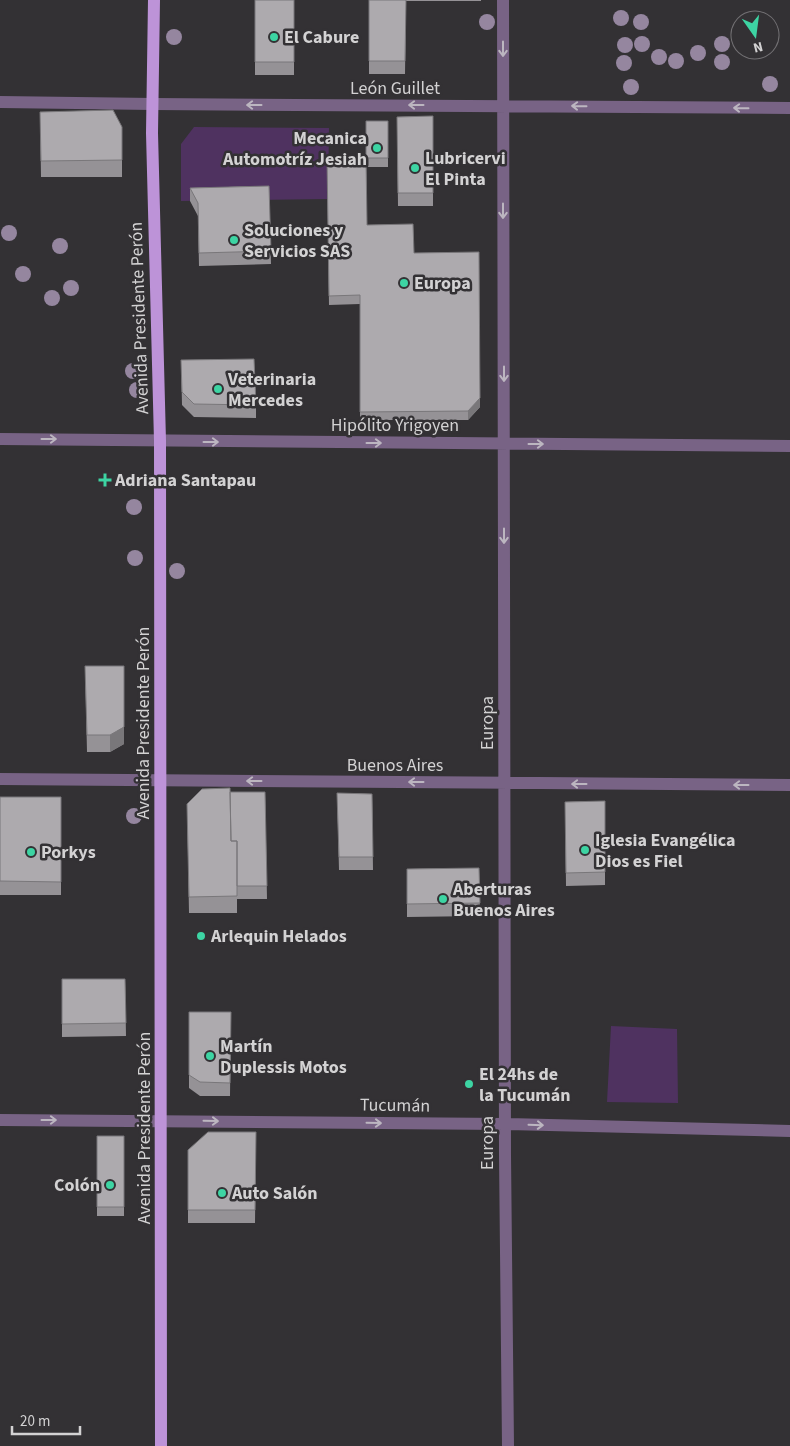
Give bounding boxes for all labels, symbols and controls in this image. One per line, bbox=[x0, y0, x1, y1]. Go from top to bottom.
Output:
north arrow bbox=[730, 10, 780, 60]
place label: El Cabure bbox=[284, 25, 359, 50]
marker: El Cabure bbox=[268, 31, 280, 43]
text: N bbox=[751, 36, 765, 57]
one-way arrow bbox=[498, 40, 508, 56]
street label: León Guillet bbox=[350, 76, 440, 101]
one-way arrow bbox=[246, 100, 262, 110]
one-way arrow bbox=[409, 100, 425, 110]
one-way arrow bbox=[571, 101, 588, 111]
one-way arrow bbox=[734, 103, 750, 113]
place label: Mecanica Automotríz Jesiah bbox=[222, 126, 367, 172]
marker: Mecanica Automotríz Jesiah bbox=[371, 142, 383, 154]
place label: Lubricervi El Pinta bbox=[425, 146, 506, 192]
marker: Lubricervi El Pinta bbox=[409, 162, 421, 174]
one-way arrow bbox=[498, 202, 508, 219]
place label: Soluciones y Servicios SAS bbox=[244, 218, 350, 264]
street label: Avenida Presidente Perón bbox=[124, 221, 155, 415]
marker: Soluciones y Servicios SAS bbox=[228, 234, 240, 246]
place label: Europa bbox=[414, 271, 471, 296]
marker: Europa bbox=[398, 277, 410, 289]
one-way arrow bbox=[499, 365, 509, 381]
place label: Veterinaria Mercedes bbox=[227, 367, 316, 413]
marker: Veterinaria Mercedes bbox=[212, 383, 224, 395]
street label: Hipólito Yrigoyen bbox=[331, 413, 459, 438]
one-way arrow bbox=[40, 434, 56, 444]
one-way arrow bbox=[202, 437, 219, 447]
one-way arrow bbox=[365, 438, 381, 448]
one-way arrow bbox=[528, 439, 544, 449]
place label: Adriana Santapau bbox=[114, 468, 256, 493]
marker: Adriana Santapau bbox=[99, 474, 111, 486]
one-way arrow bbox=[499, 528, 509, 544]
street label: Avenida Presidente Perón bbox=[131, 627, 156, 819]
street label: Europa bbox=[475, 696, 500, 750]
street label: Buenos Aires bbox=[347, 753, 443, 778]
one-way arrow bbox=[246, 776, 262, 786]
one-way arrow bbox=[409, 777, 425, 787]
one-way arrow bbox=[571, 779, 587, 788]
one-way arrow bbox=[734, 780, 750, 790]
place label: Iglesia Evangélica Dios es Fiel bbox=[595, 828, 736, 874]
place label: Porkys bbox=[41, 840, 96, 865]
marker: Iglesia Evangélica Dios es Fiel bbox=[579, 844, 591, 856]
marker: Porkys bbox=[25, 846, 37, 858]
place label: Aberturas Buenos Aires bbox=[452, 877, 555, 923]
marker: Aberturas Buenos Aires bbox=[437, 893, 449, 905]
place label: Arlequin Helados bbox=[210, 924, 347, 949]
marker: Arlequin Helados bbox=[195, 930, 207, 942]
street label: Avenida Presidente Perón bbox=[132, 1032, 157, 1224]
place label: Martín Duplessis Motos bbox=[220, 1034, 347, 1080]
marker: Martín Duplessis Motos bbox=[204, 1050, 216, 1062]
place label: El 24hs de la Tucumán bbox=[479, 1062, 571, 1108]
marker: El 24hs de la Tucumán bbox=[463, 1078, 475, 1090]
street label: Tucumán bbox=[360, 1092, 430, 1119]
one-way arrow bbox=[40, 1115, 56, 1125]
one-way arrow bbox=[202, 1116, 219, 1126]
street label: Europa bbox=[475, 1116, 500, 1170]
one-way arrow bbox=[365, 1118, 381, 1128]
one-way arrow bbox=[528, 1120, 544, 1129]
place label: Colón bbox=[54, 1173, 100, 1198]
marker: Colón bbox=[104, 1179, 116, 1191]
place label: Auto Salón bbox=[231, 1181, 318, 1206]
marker: Auto Salón bbox=[216, 1187, 228, 1199]
scale bar bbox=[12, 1404, 80, 1436]
text: 20 m bbox=[20, 1411, 50, 1432]

